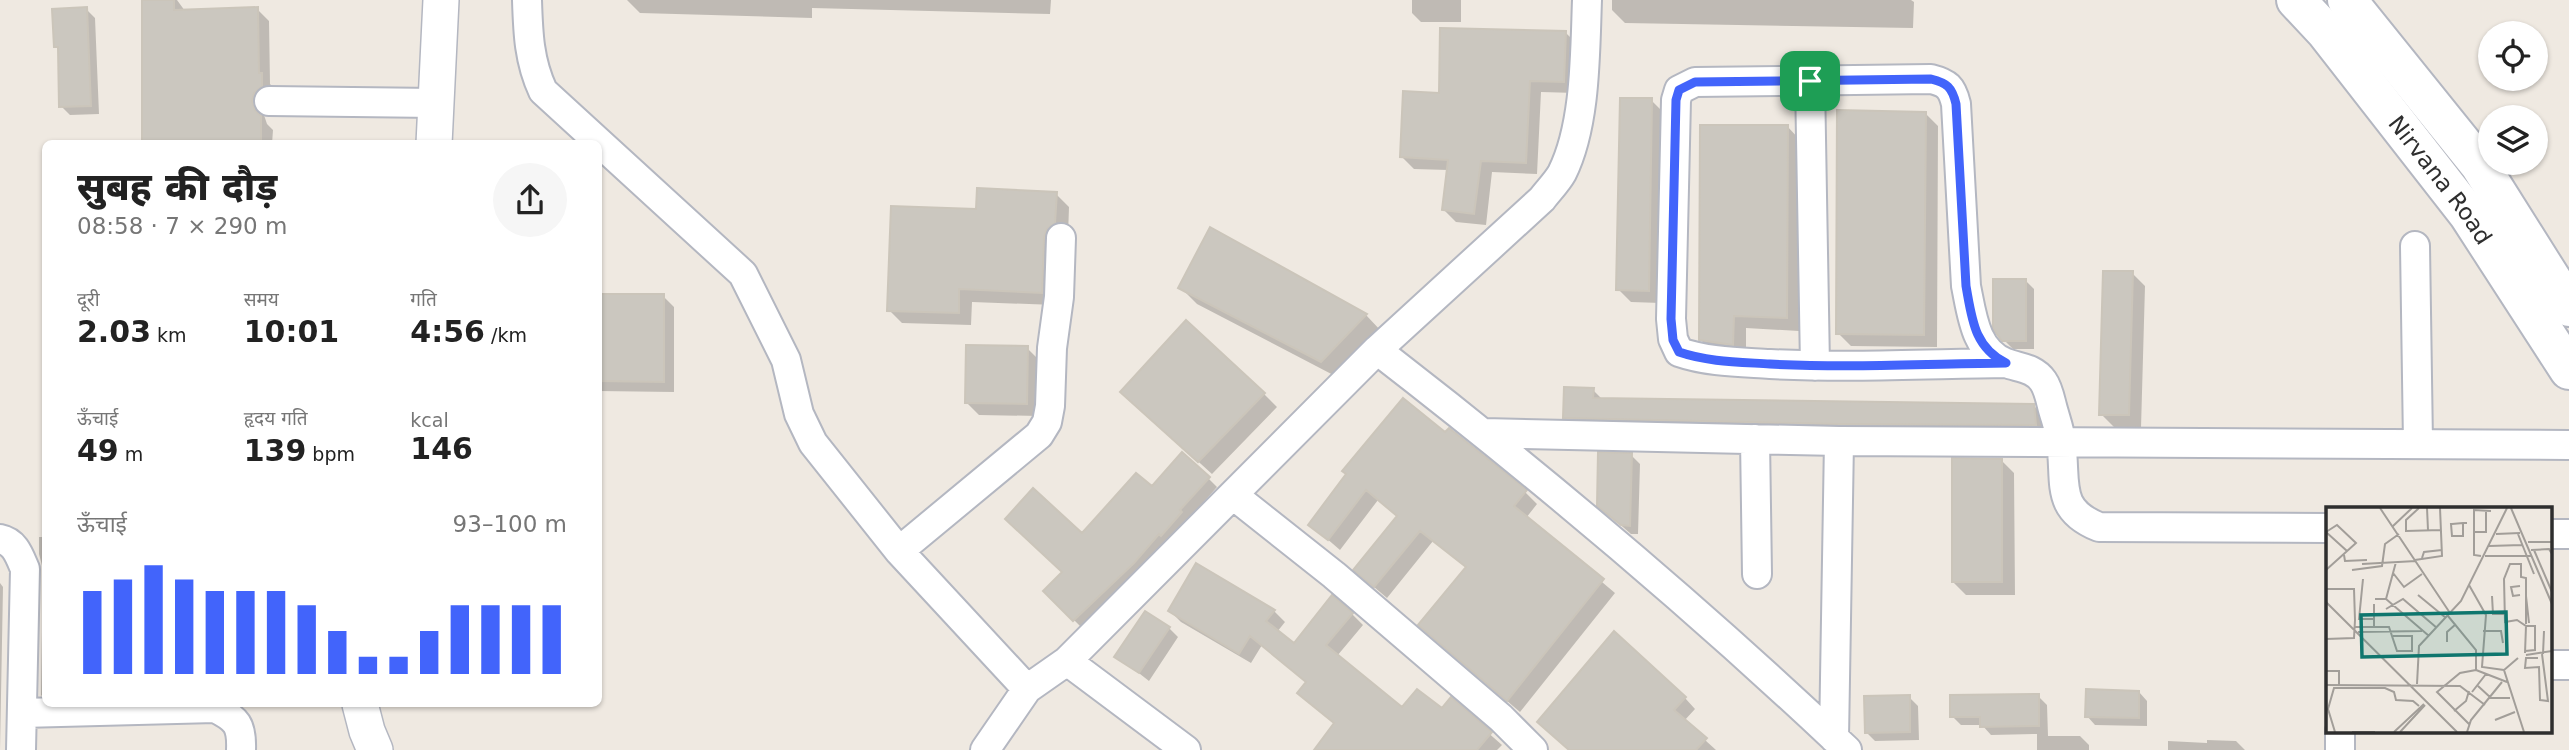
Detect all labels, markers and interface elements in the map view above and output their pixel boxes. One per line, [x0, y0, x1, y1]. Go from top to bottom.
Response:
map controls [2478, 21, 2548, 175]
button: locate [2478, 21, 2548, 91]
pin [1780, 51, 1840, 111]
icon: arrive [1791, 62, 1829, 100]
button: layers [2478, 105, 2548, 175]
street label: Nirvana Road [2383, 111, 2497, 249]
button: share [493, 163, 567, 237]
text: सुबह की दौड़ [77, 165, 277, 209]
text: 08:58 · 7 × 290 m [77, 213, 287, 239]
text: दूरी [77, 288, 100, 310]
text: समय [244, 288, 279, 310]
text: गति [410, 288, 437, 310]
text: 2.03 [77, 314, 151, 349]
text: 10:01 [244, 314, 339, 349]
text: 4:56 [410, 314, 485, 349]
text: km [151, 324, 187, 346]
text: /km [485, 324, 527, 346]
text: ऊँचाई [77, 407, 118, 429]
text: हृदय गति [244, 407, 308, 429]
text: kcal [410, 409, 449, 431]
text: 146 [410, 431, 473, 466]
text: 49 [77, 433, 119, 468]
text: 139 [244, 433, 306, 468]
text: m [119, 443, 143, 465]
text: bpm [306, 443, 355, 465]
inset map [2326, 507, 2552, 732]
text: ऊँचाई [77, 511, 127, 537]
text: 93–100 m [453, 511, 567, 537]

